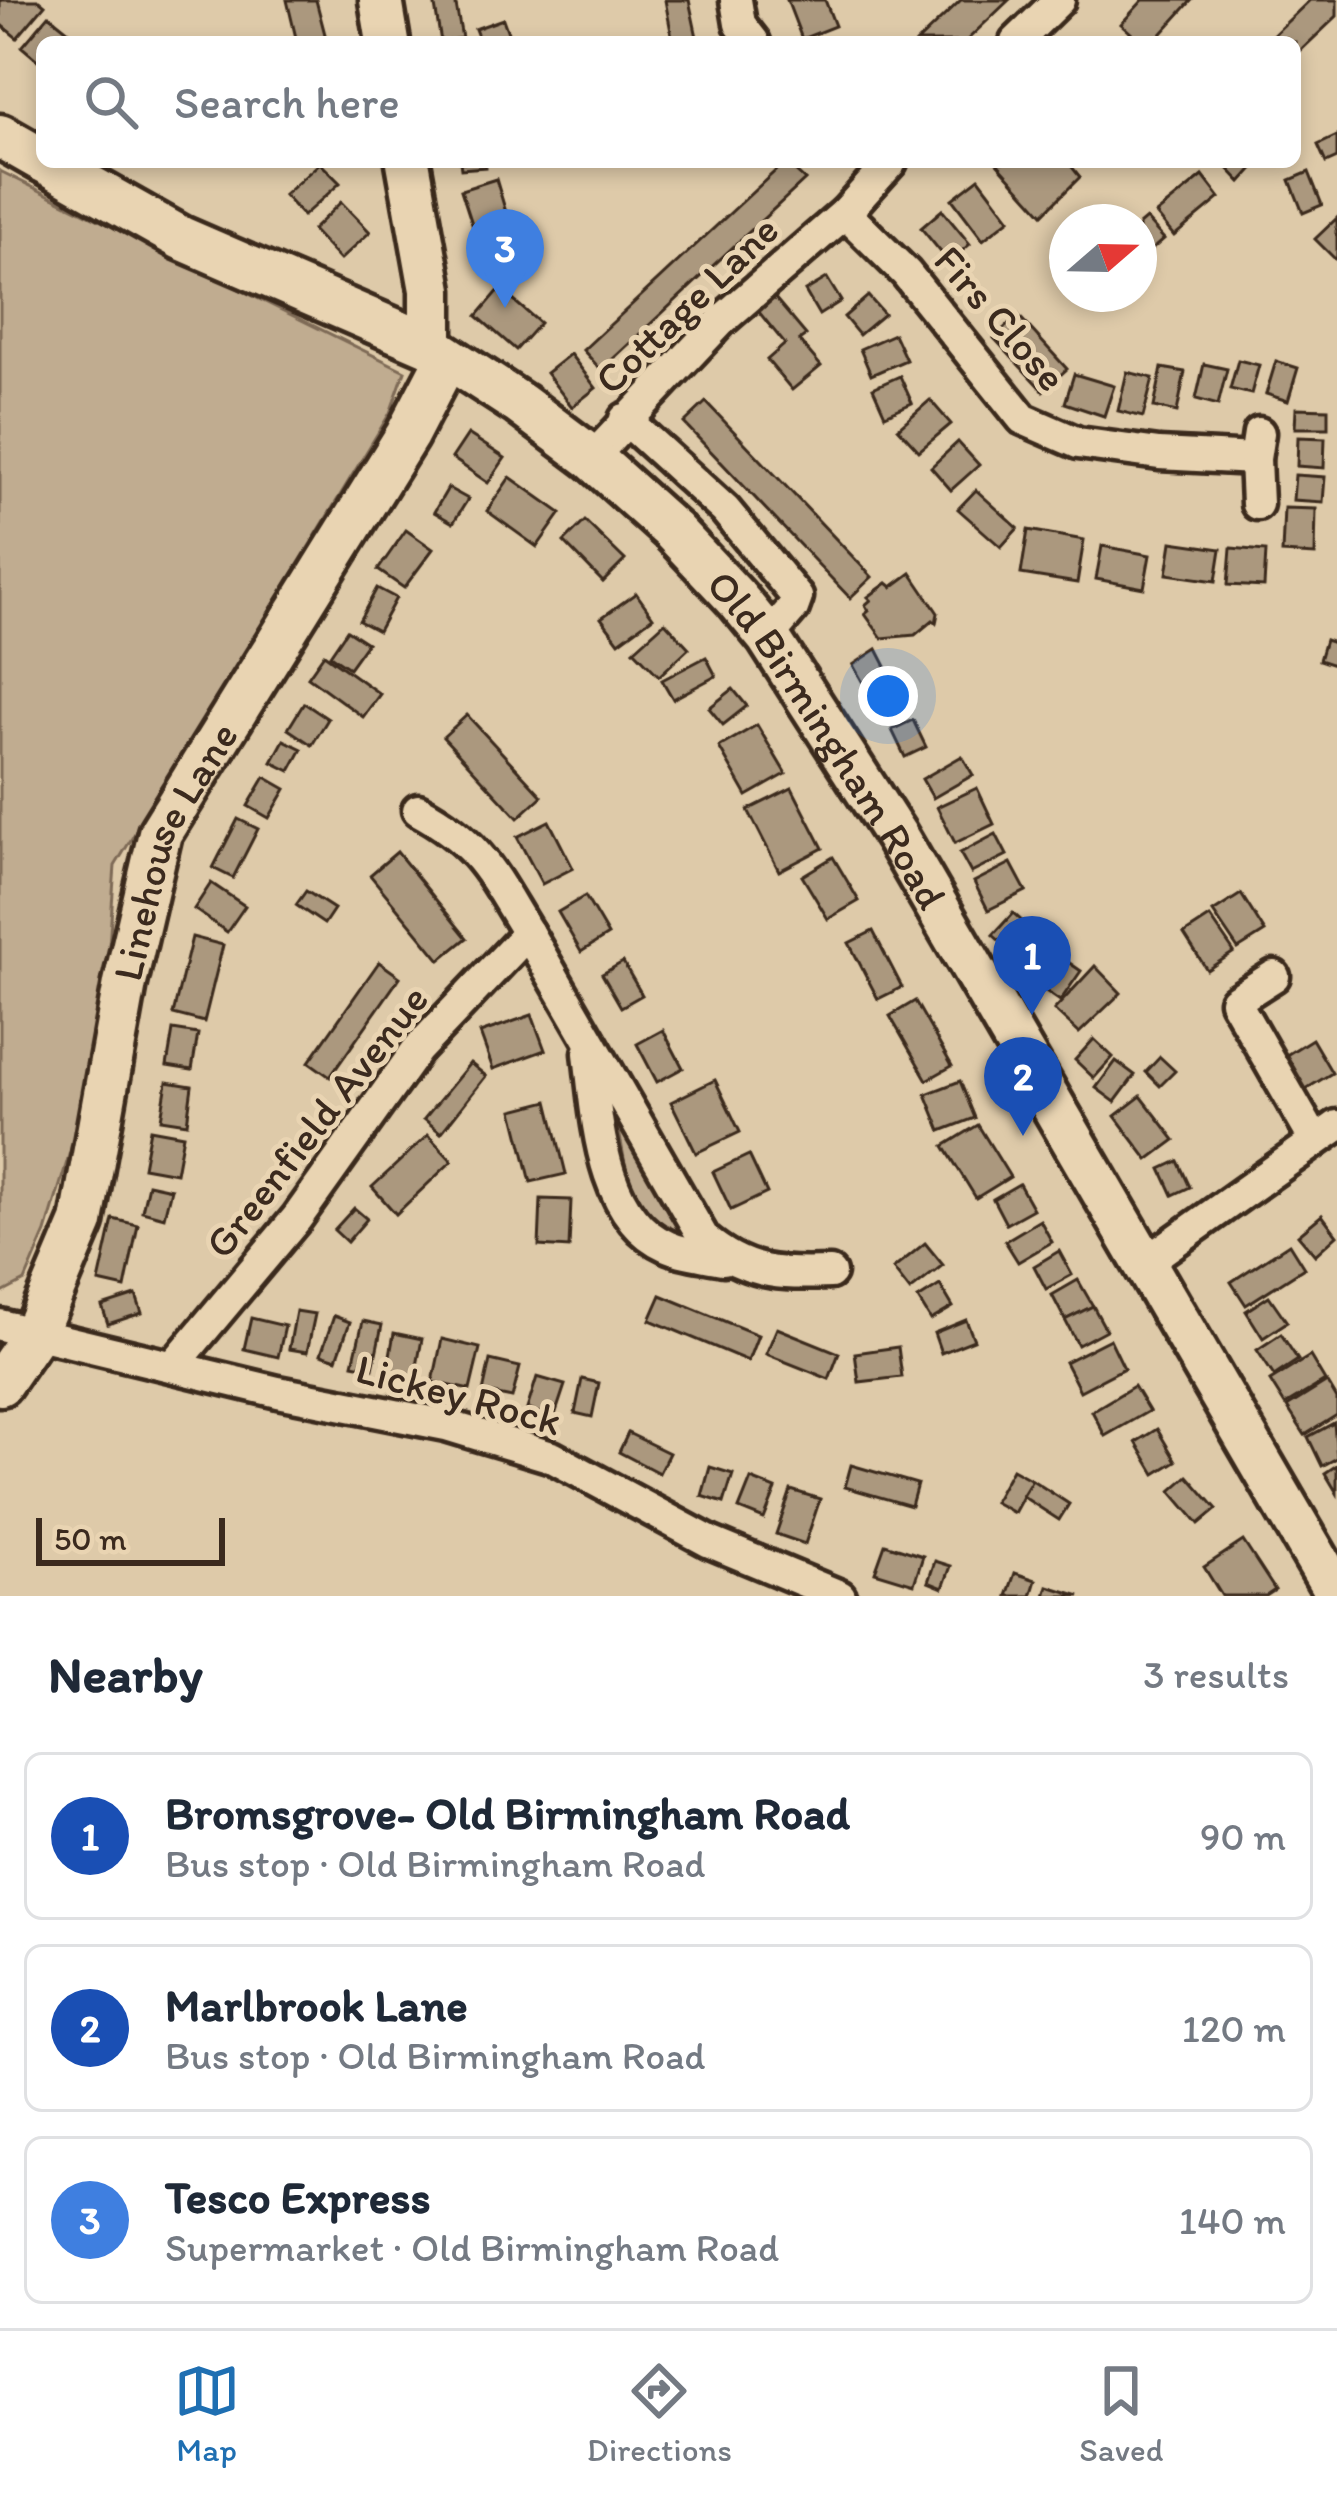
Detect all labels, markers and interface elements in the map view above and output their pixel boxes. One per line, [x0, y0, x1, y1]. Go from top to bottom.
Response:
search box [36, 36, 1301, 168]
icon: search [78, 69, 144, 135]
text: Search here [174, 75, 400, 129]
street label: Cottage Lane [584, 204, 789, 405]
north arrow [1049, 204, 1157, 312]
pin: 3 [466, 209, 544, 308]
street label: Firs Close [924, 235, 1078, 402]
street label: Old Birmingham Road [697, 559, 958, 918]
your location [858, 666, 918, 726]
street label: Linehouse Lane [101, 713, 249, 986]
pin: 1 [993, 916, 1071, 1015]
street label: Greenfield Avenue [194, 974, 439, 1268]
pin: 2 [984, 1037, 1062, 1136]
street label: Lickey Rock [351, 1343, 567, 1446]
scale bar [36, 1512, 225, 1565]
text: 50 m [54, 1519, 127, 1558]
text: Nearby [48, 1644, 203, 1705]
text: 3 results [1143, 1651, 1289, 1698]
text: Bromsgrove- Old Birmingham Road [165, 1786, 850, 1840]
text: 1 [81, 1813, 99, 1860]
text: 90 m [1200, 1813, 1286, 1860]
text: Bus stop · Old Birmingham Road [165, 1840, 706, 1887]
text: Marlbrook Lane [165, 1978, 468, 2032]
text: 2 [80, 2005, 100, 2052]
text: 120 m [1182, 2005, 1286, 2052]
text: Bus stop · Old Birmingham Road [165, 2032, 706, 2079]
text: Tesco Express [165, 2170, 431, 2224]
text: 3 [79, 2197, 101, 2244]
text: 140 m [1179, 2197, 1286, 2244]
text: Supermarket · Old Birmingham Road [165, 2224, 779, 2271]
tab: Map [174, 2358, 240, 2469]
tab: Directions [587, 2358, 732, 2469]
tab: Saved [1079, 2358, 1163, 2469]

